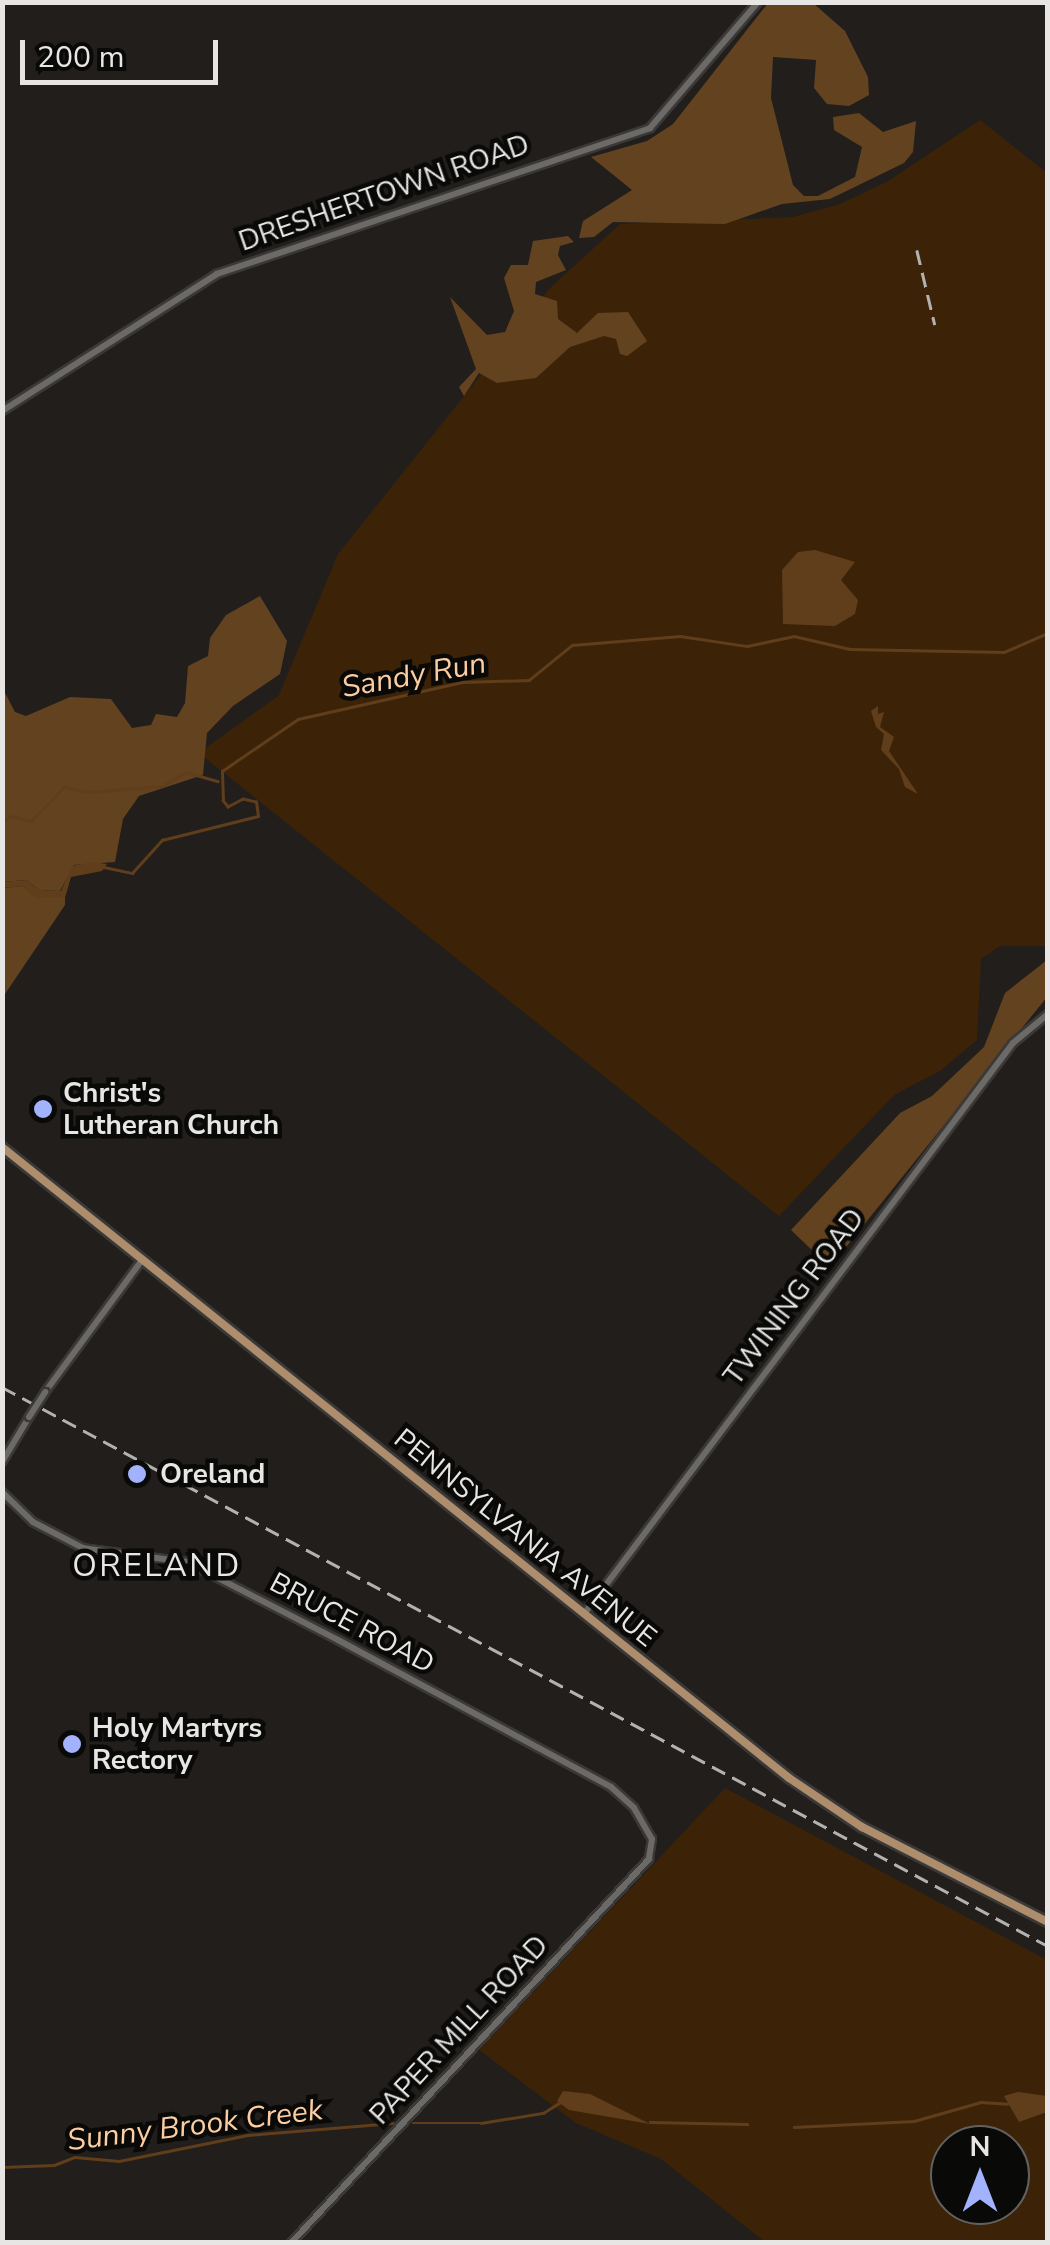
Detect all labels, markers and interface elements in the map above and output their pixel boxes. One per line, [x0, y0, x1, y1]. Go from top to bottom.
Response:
scale bar [25, 20, 222, 82]
text: 200 m [37, 37, 124, 78]
street label: DRESHERTOWN ROAD [234, 127, 534, 259]
water label: Sandy Run [339, 646, 489, 706]
place label: Christ's Lutheran Church [63, 1076, 279, 1142]
marker: Christ's Lutheran Church [32, 1098, 54, 1120]
street label: TWINING ROAD [717, 1202, 871, 1392]
street label: PENNSYLVANIA AVENUE [387, 1422, 663, 1654]
place label: Oreland [160, 1457, 265, 1491]
marker: Oreland [124, 1461, 150, 1487]
district label: ORELAND [72, 1547, 242, 1585]
street label: BRUCE ROAD [264, 1566, 440, 1680]
place label: Holy Martyrs Rectory [92, 1711, 262, 1777]
marker: Holy Martyrs Rectory [61, 1733, 83, 1755]
street label: PAPER MILL ROAD [363, 1929, 555, 2131]
water label: Sunny Brook Creek [65, 2092, 325, 2160]
north arrow [930, 2125, 1030, 2225]
text: N [970, 2128, 990, 2166]

